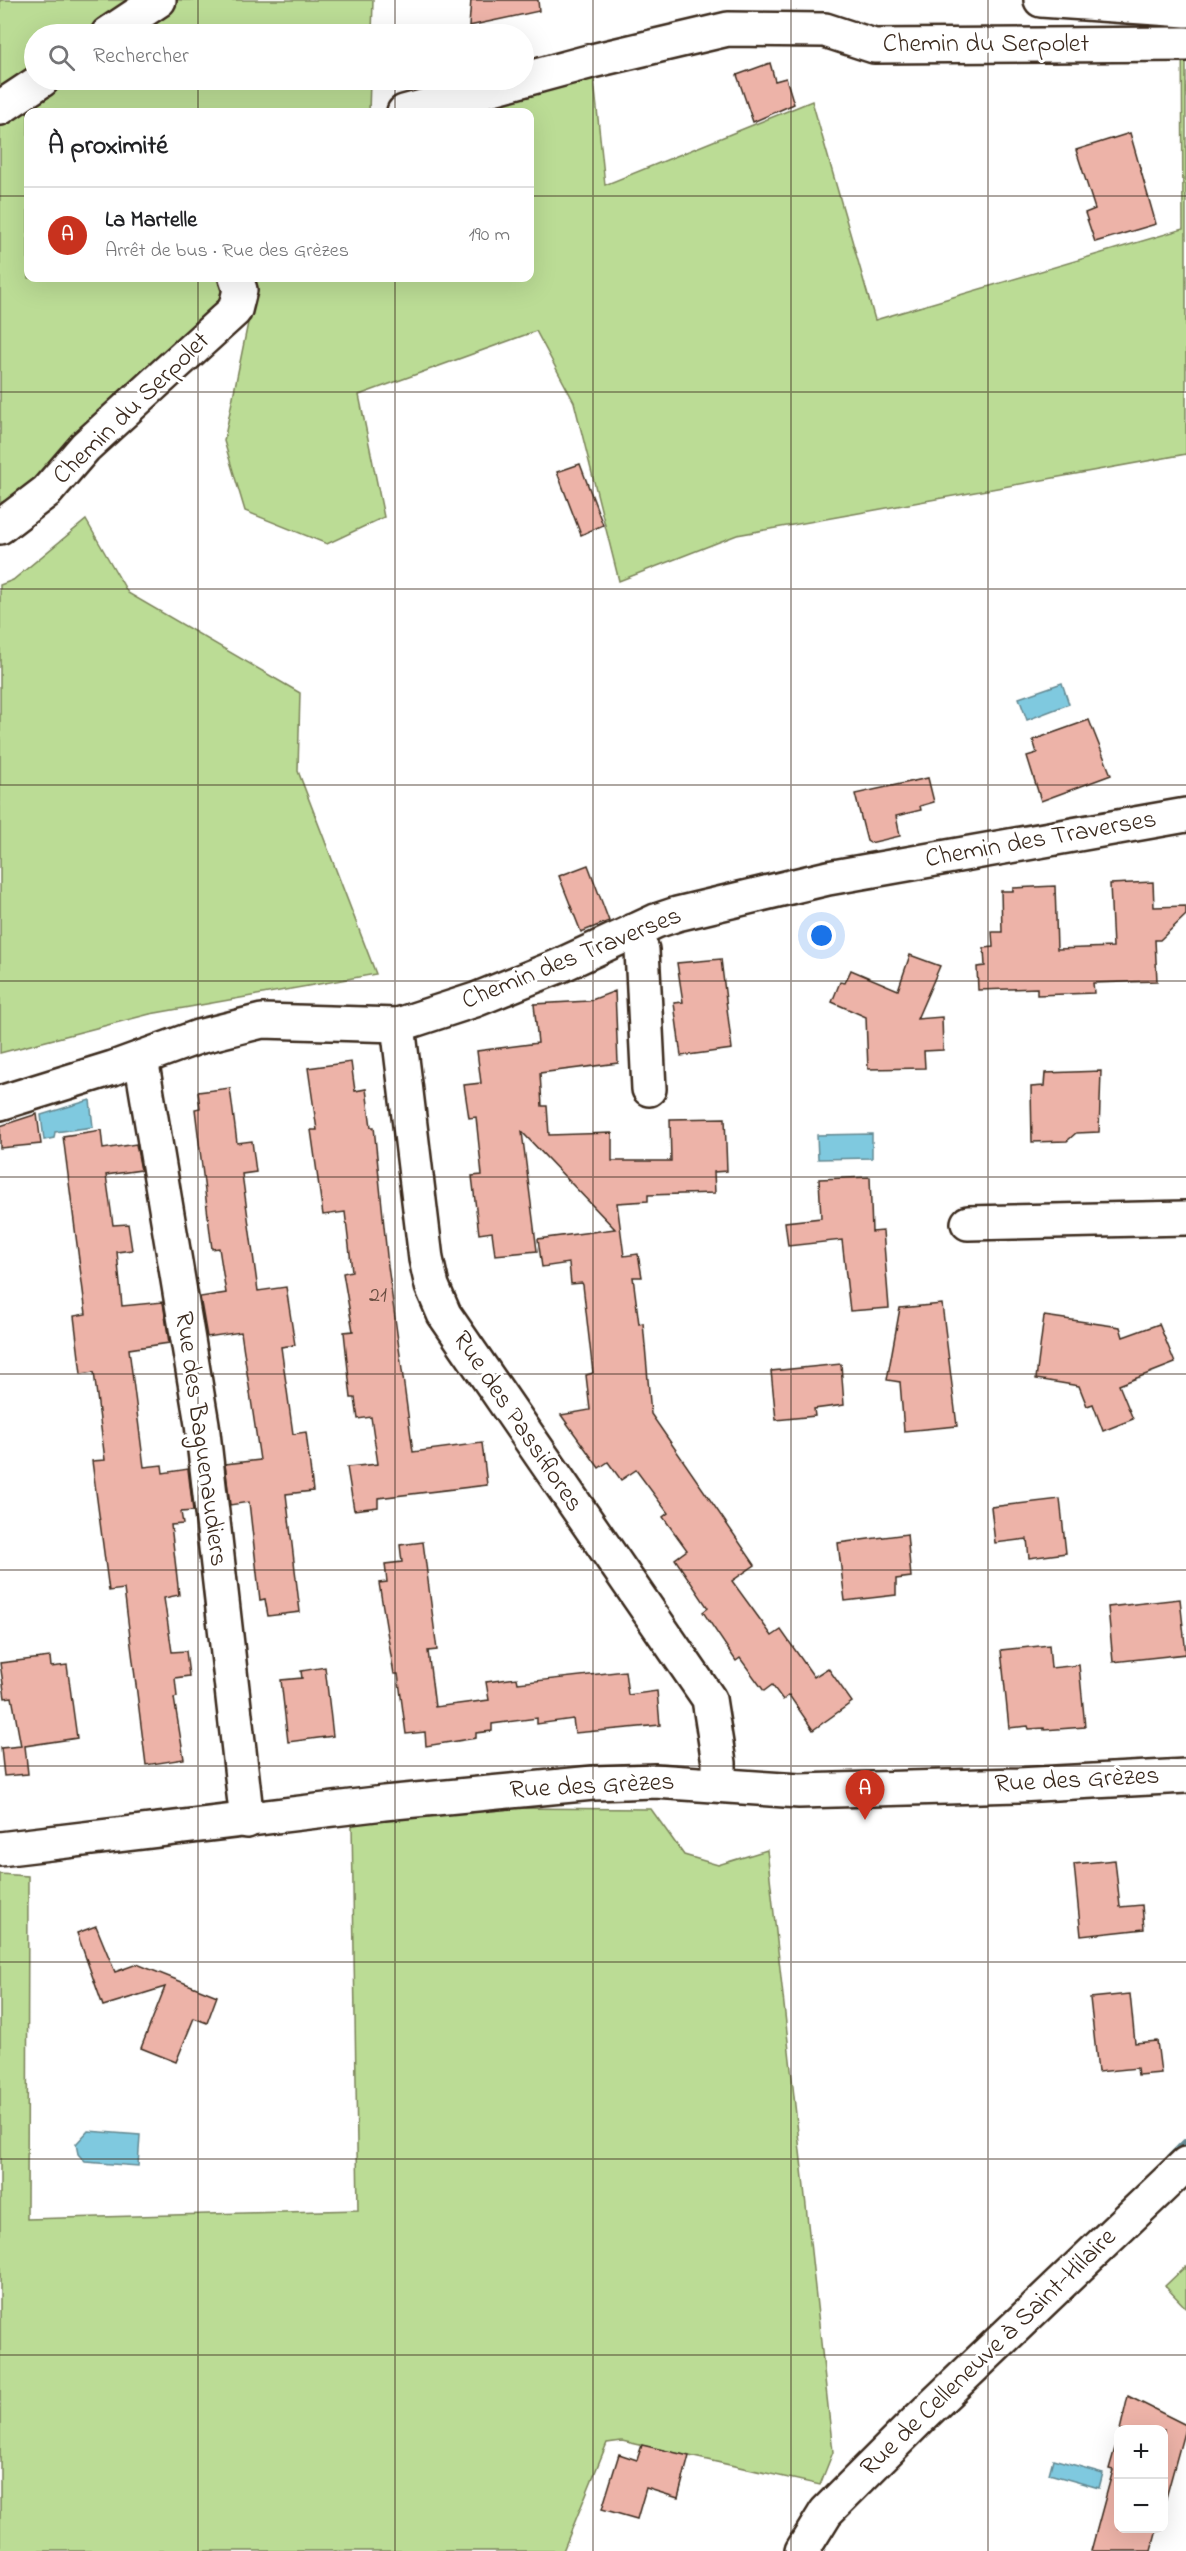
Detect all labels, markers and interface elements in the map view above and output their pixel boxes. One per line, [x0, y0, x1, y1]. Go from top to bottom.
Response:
search box [24, 24, 534, 90]
street label: Chemin du Serpolet [883, 26, 1089, 64]
icon: search [45, 41, 78, 74]
text: Rechercher [93, 41, 189, 73]
text: À proximité [48, 128, 168, 166]
text: La Martelle [105, 205, 197, 237]
text: A [61, 221, 74, 250]
text: 190 m [468, 221, 510, 250]
text: Arrêt de bus · Rue des Grèzes [105, 237, 349, 266]
street label: Chemin du Serpolet [45, 323, 220, 494]
street label: Chemin des Traverses [922, 801, 1160, 879]
street label: Chemin des Traverses [456, 898, 688, 1020]
your location [807, 921, 836, 950]
house number: 21 [369, 1280, 387, 1312]
street label: Rue des Baguenaudiers [163, 1309, 237, 1569]
street label: Rue des Passiflores [442, 1324, 592, 1520]
street label: Rue des Grèzes [994, 1758, 1160, 1804]
street label: Rue des Grèzes [509, 1764, 675, 1810]
pin: A [846, 1770, 884, 1820]
street label: Rue de Celleneuve à Saint-Hilaire [852, 2220, 1126, 2486]
map controls [1114, 2425, 1168, 2533]
button: + [1114, 2425, 1168, 2479]
button: − [1114, 2479, 1168, 2533]

